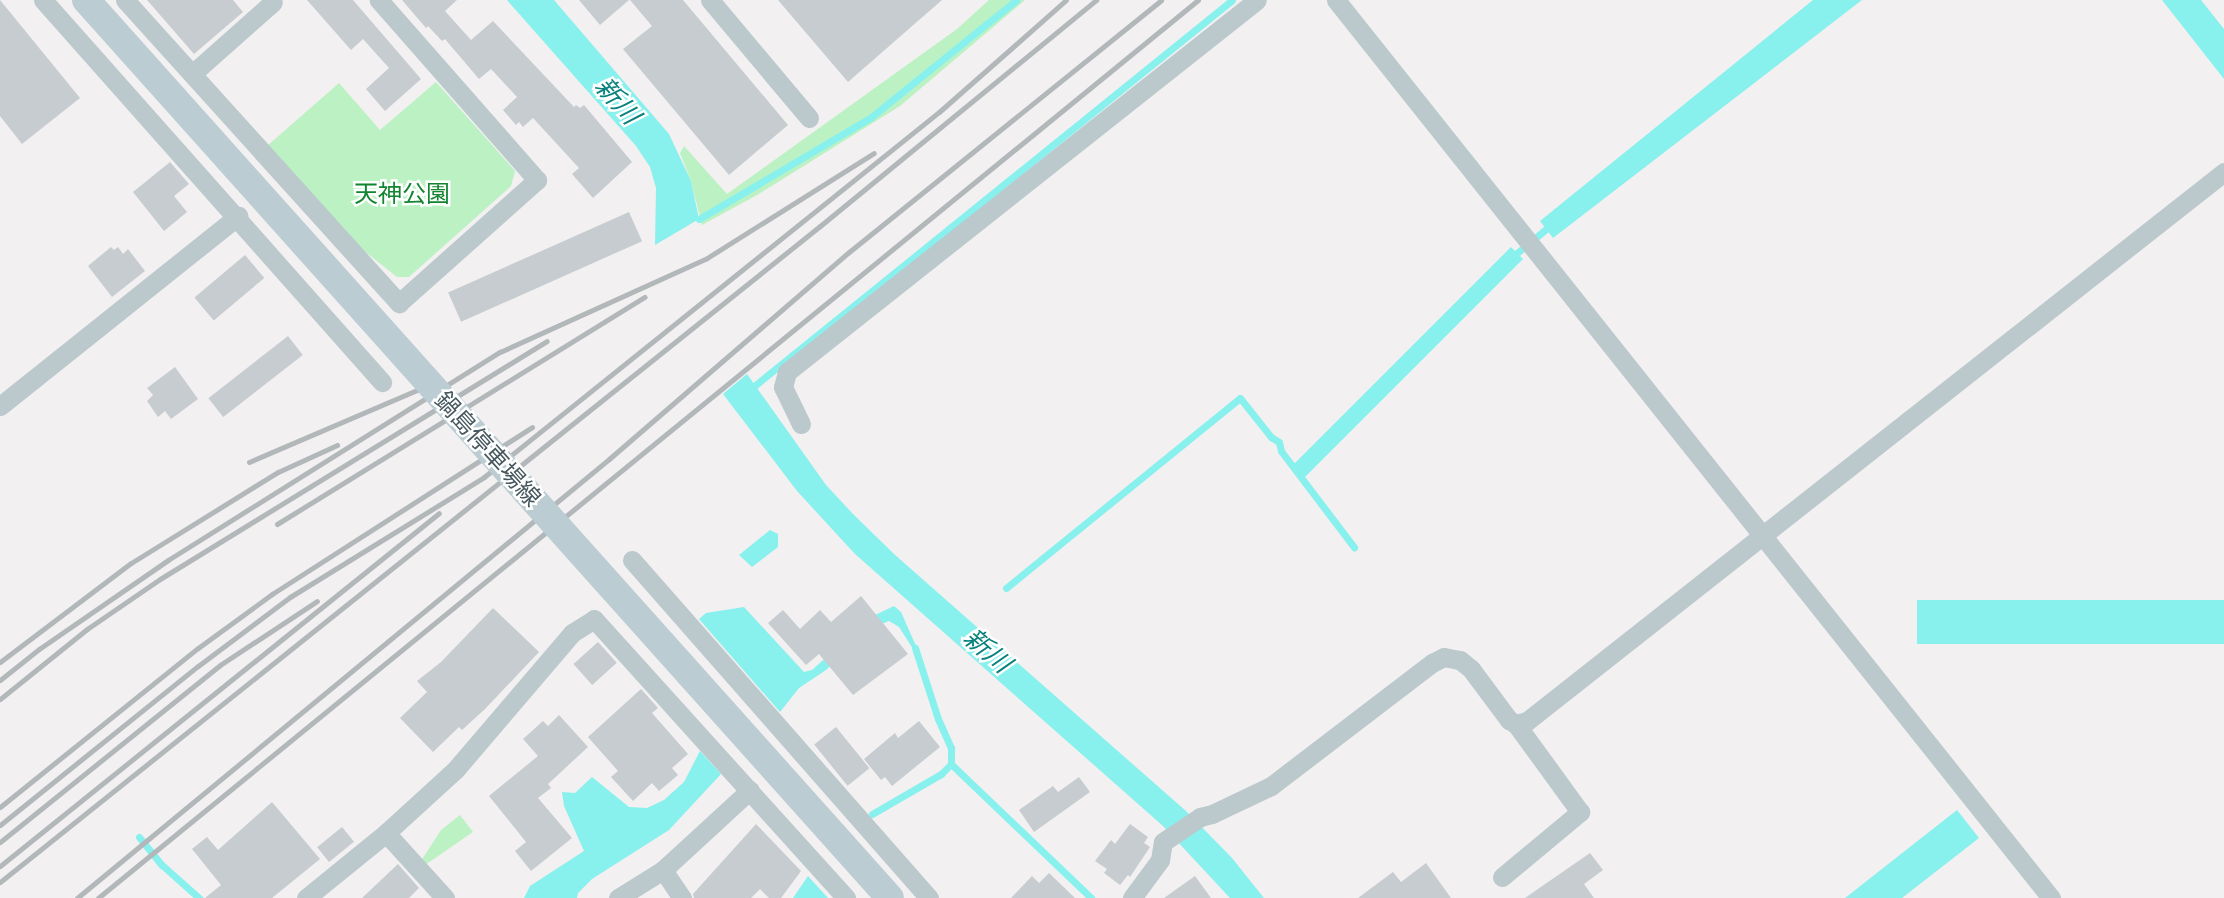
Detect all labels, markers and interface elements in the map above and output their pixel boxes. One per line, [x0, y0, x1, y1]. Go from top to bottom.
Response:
water label: 新川 [588, 71, 646, 131]
park label: 天神公園 [354, 180, 450, 208]
street label: 鍋島停車場線 [429, 386, 547, 512]
water label: 新川 [957, 622, 1017, 680]

